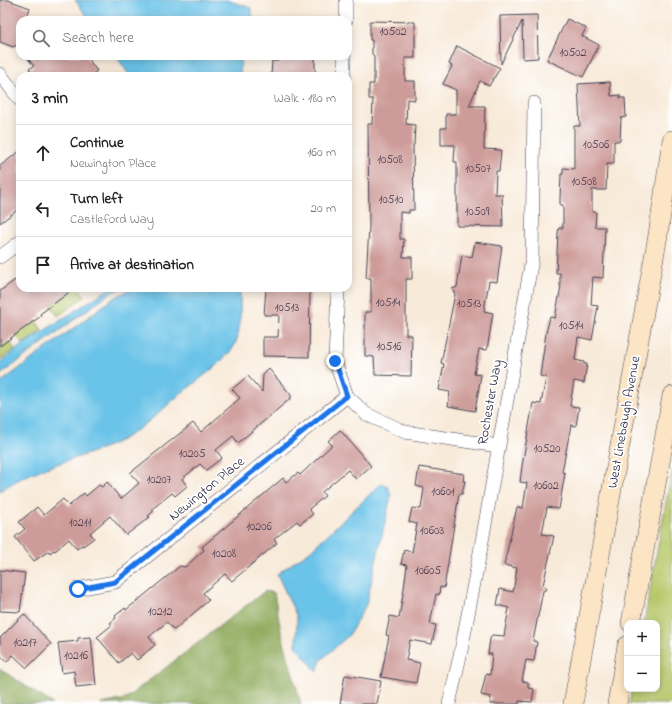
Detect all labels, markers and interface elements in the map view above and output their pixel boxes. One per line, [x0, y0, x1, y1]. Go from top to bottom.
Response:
search box [16, 16, 352, 60]
house number: 10502 [379, 23, 407, 41]
icon: search [30, 27, 52, 49]
text: Search here [62, 27, 134, 49]
house number: 10502 [559, 44, 587, 62]
text: 3 min [32, 86, 68, 111]
text: Walk · 180 m [274, 89, 336, 108]
text: Continue [70, 132, 124, 154]
house number: 10506 [583, 136, 610, 154]
icon: ahead [32, 142, 54, 164]
text: 160 m [307, 143, 336, 162]
house number: 10508 [377, 151, 403, 169]
text: Newington Place [70, 154, 156, 173]
house number: 10507 [465, 160, 491, 178]
house number: 10508 [571, 173, 597, 191]
text: Turn left [70, 188, 123, 210]
house number: 10510 [379, 191, 403, 209]
icon: left [32, 198, 54, 220]
text: 20 m [311, 199, 336, 218]
house number: 10509 [465, 203, 490, 221]
text: Castleford Way [70, 210, 154, 229]
icon: arrive [32, 254, 54, 276]
text: Arrive at destination [70, 254, 194, 276]
house number: 10514 [376, 294, 400, 312]
house number: 10513 [457, 295, 481, 313]
house number: 10513 [275, 299, 299, 317]
house number: 10514 [559, 317, 583, 335]
house number: 10516 [377, 338, 402, 356]
route end [326, 352, 344, 370]
street label: West Linebaugh Avenue [603, 354, 648, 490]
street label: Rochester Way [473, 358, 509, 447]
house number: 10520 [533, 440, 561, 458]
house number: 10205 [178, 445, 206, 463]
street label: Newington Place [164, 451, 251, 527]
house number: 10207 [146, 471, 172, 489]
house number: 10602 [533, 477, 559, 495]
house number: 10601 [431, 483, 455, 501]
house number: 10211 [69, 514, 91, 532]
house number: 10206 [246, 518, 272, 536]
house number: 10603 [420, 522, 444, 540]
house number: 10208 [212, 545, 237, 563]
house number: 10605 [415, 562, 441, 580]
route start [69, 580, 87, 598]
house number: 10212 [148, 603, 172, 621]
map controls [624, 620, 660, 692]
button: + [624, 620, 660, 656]
house number: 10217 [13, 634, 37, 652]
house number: 10216 [64, 647, 89, 665]
button: − [624, 656, 660, 692]

